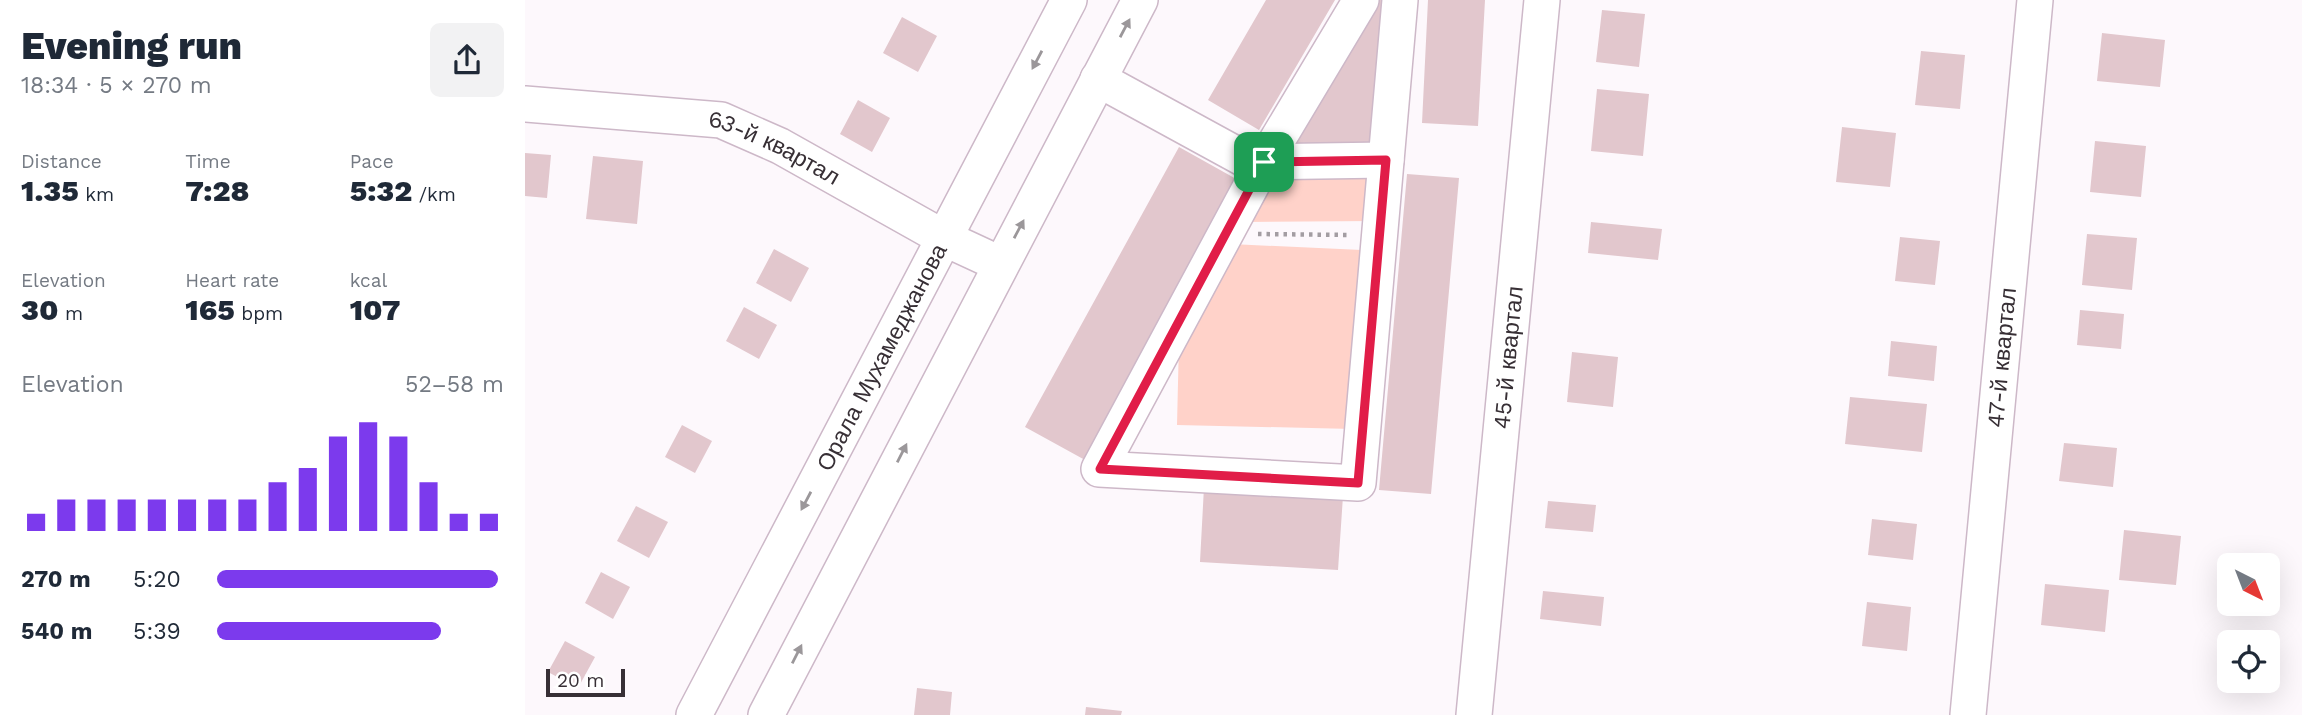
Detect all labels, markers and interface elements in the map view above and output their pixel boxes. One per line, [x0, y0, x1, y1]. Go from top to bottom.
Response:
one-way arrow [1120, 18, 1131, 38]
button: share [430, 23, 504, 97]
text: Evening run [21, 24, 242, 68]
one-way arrow [1031, 51, 1043, 70]
text: 18:34 · 5 × 270 m [21, 72, 212, 99]
street label: 63-й квартал [708, 106, 844, 191]
pin [1234, 132, 1294, 192]
icon: arrive [1245, 143, 1283, 181]
text: Distance [21, 150, 102, 173]
text: Time [185, 150, 231, 173]
text: Pace [350, 150, 394, 173]
text: 1.35 [21, 173, 79, 208]
text: 7:28 [185, 173, 249, 208]
text: 5:32 [350, 173, 412, 208]
text: km [79, 183, 114, 206]
text: /km [412, 183, 456, 206]
one-way arrow [1013, 219, 1025, 239]
street label: Орала Мухамеджанова [811, 239, 953, 476]
text: Elevation [21, 269, 106, 292]
text: Heart rate [185, 269, 279, 292]
text: kcal [350, 269, 387, 292]
street label: 45-й квартал [1488, 285, 1529, 430]
street label: 47-й квартал [1982, 286, 2022, 429]
text: 30 [21, 292, 58, 327]
text: 165 [185, 292, 235, 327]
text: 107 [350, 292, 400, 327]
text: m [58, 302, 83, 325]
text: bpm [235, 302, 283, 325]
text: Elevation [21, 371, 124, 398]
text: 52–58 m [405, 371, 504, 398]
one-way arrow [897, 443, 908, 463]
one-way arrow [800, 491, 812, 510]
north arrow [2217, 553, 2280, 616]
map controls [2217, 553, 2280, 693]
text: 270 m [21, 566, 91, 593]
text: 5:20 [133, 566, 181, 593]
text: 540 m [21, 618, 92, 645]
text: 5:39 [133, 618, 181, 645]
button: locate [2217, 630, 2280, 693]
one-way arrow [791, 644, 803, 664]
scale bar [546, 666, 625, 698]
text: 20 m [557, 669, 604, 692]

